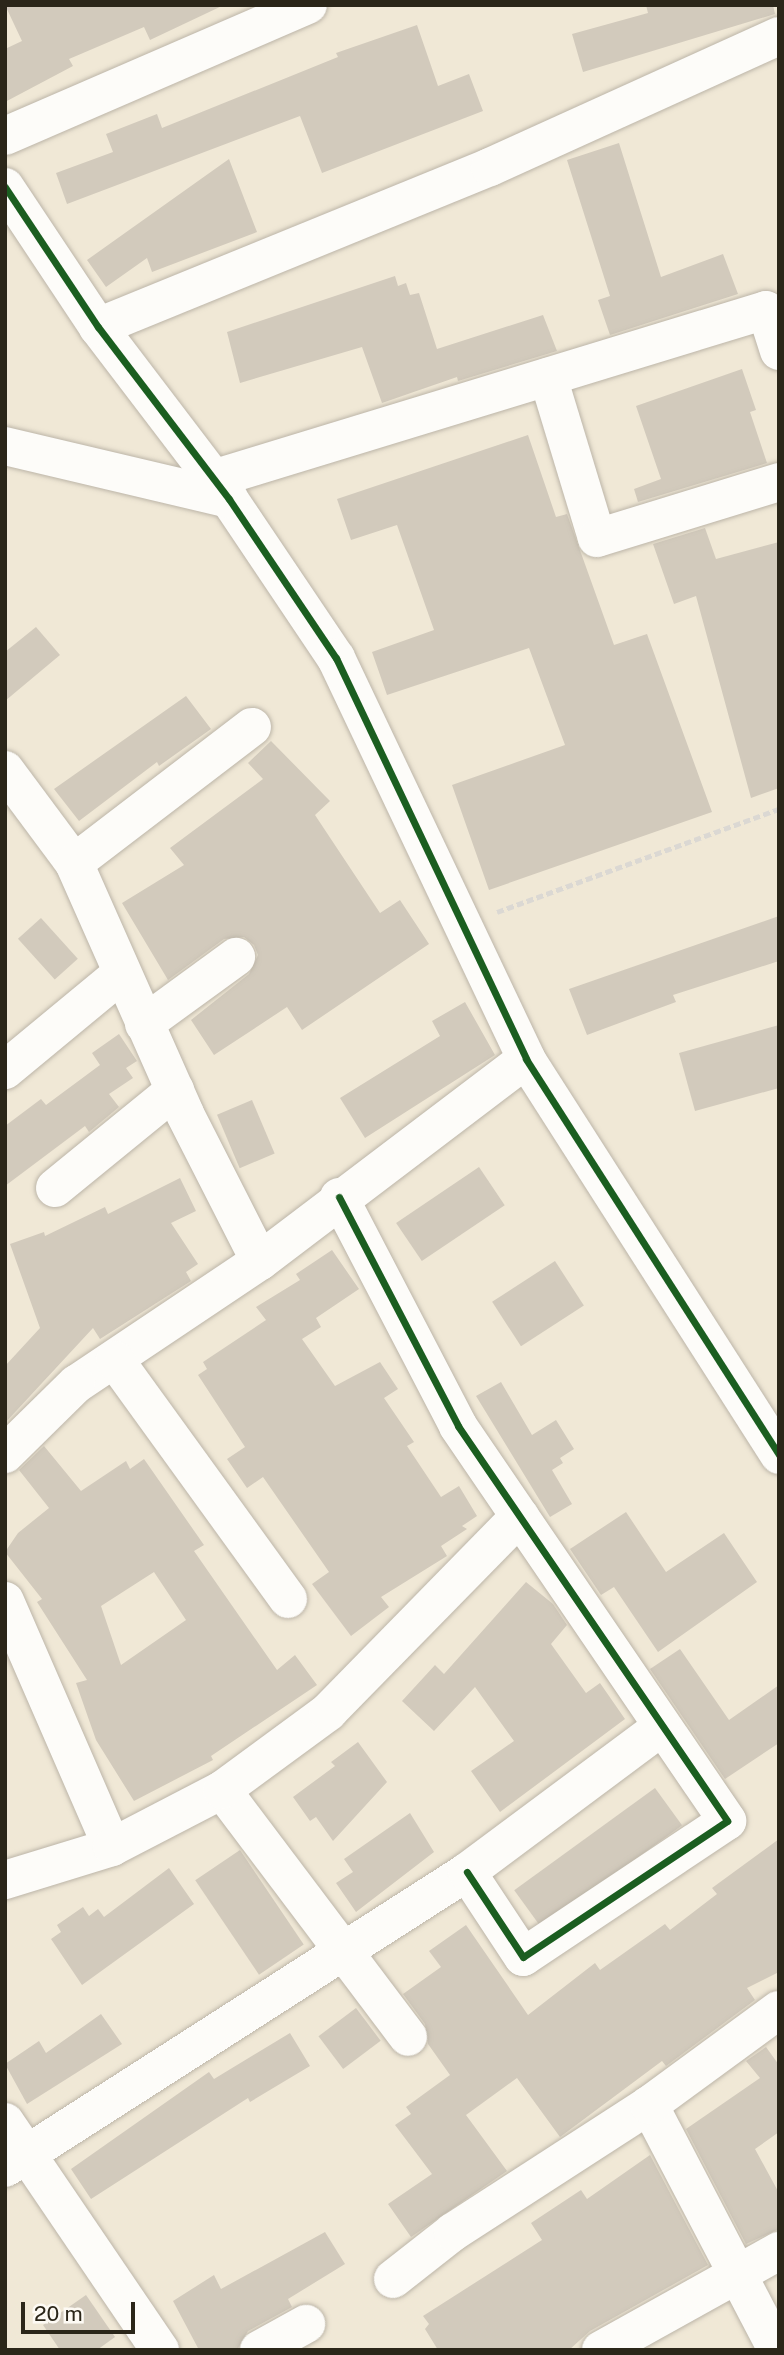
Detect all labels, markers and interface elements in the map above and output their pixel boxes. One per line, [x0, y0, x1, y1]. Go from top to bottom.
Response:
scale bar [24, 2288, 138, 2332]
text: 20 m [34, 2301, 83, 2326]

